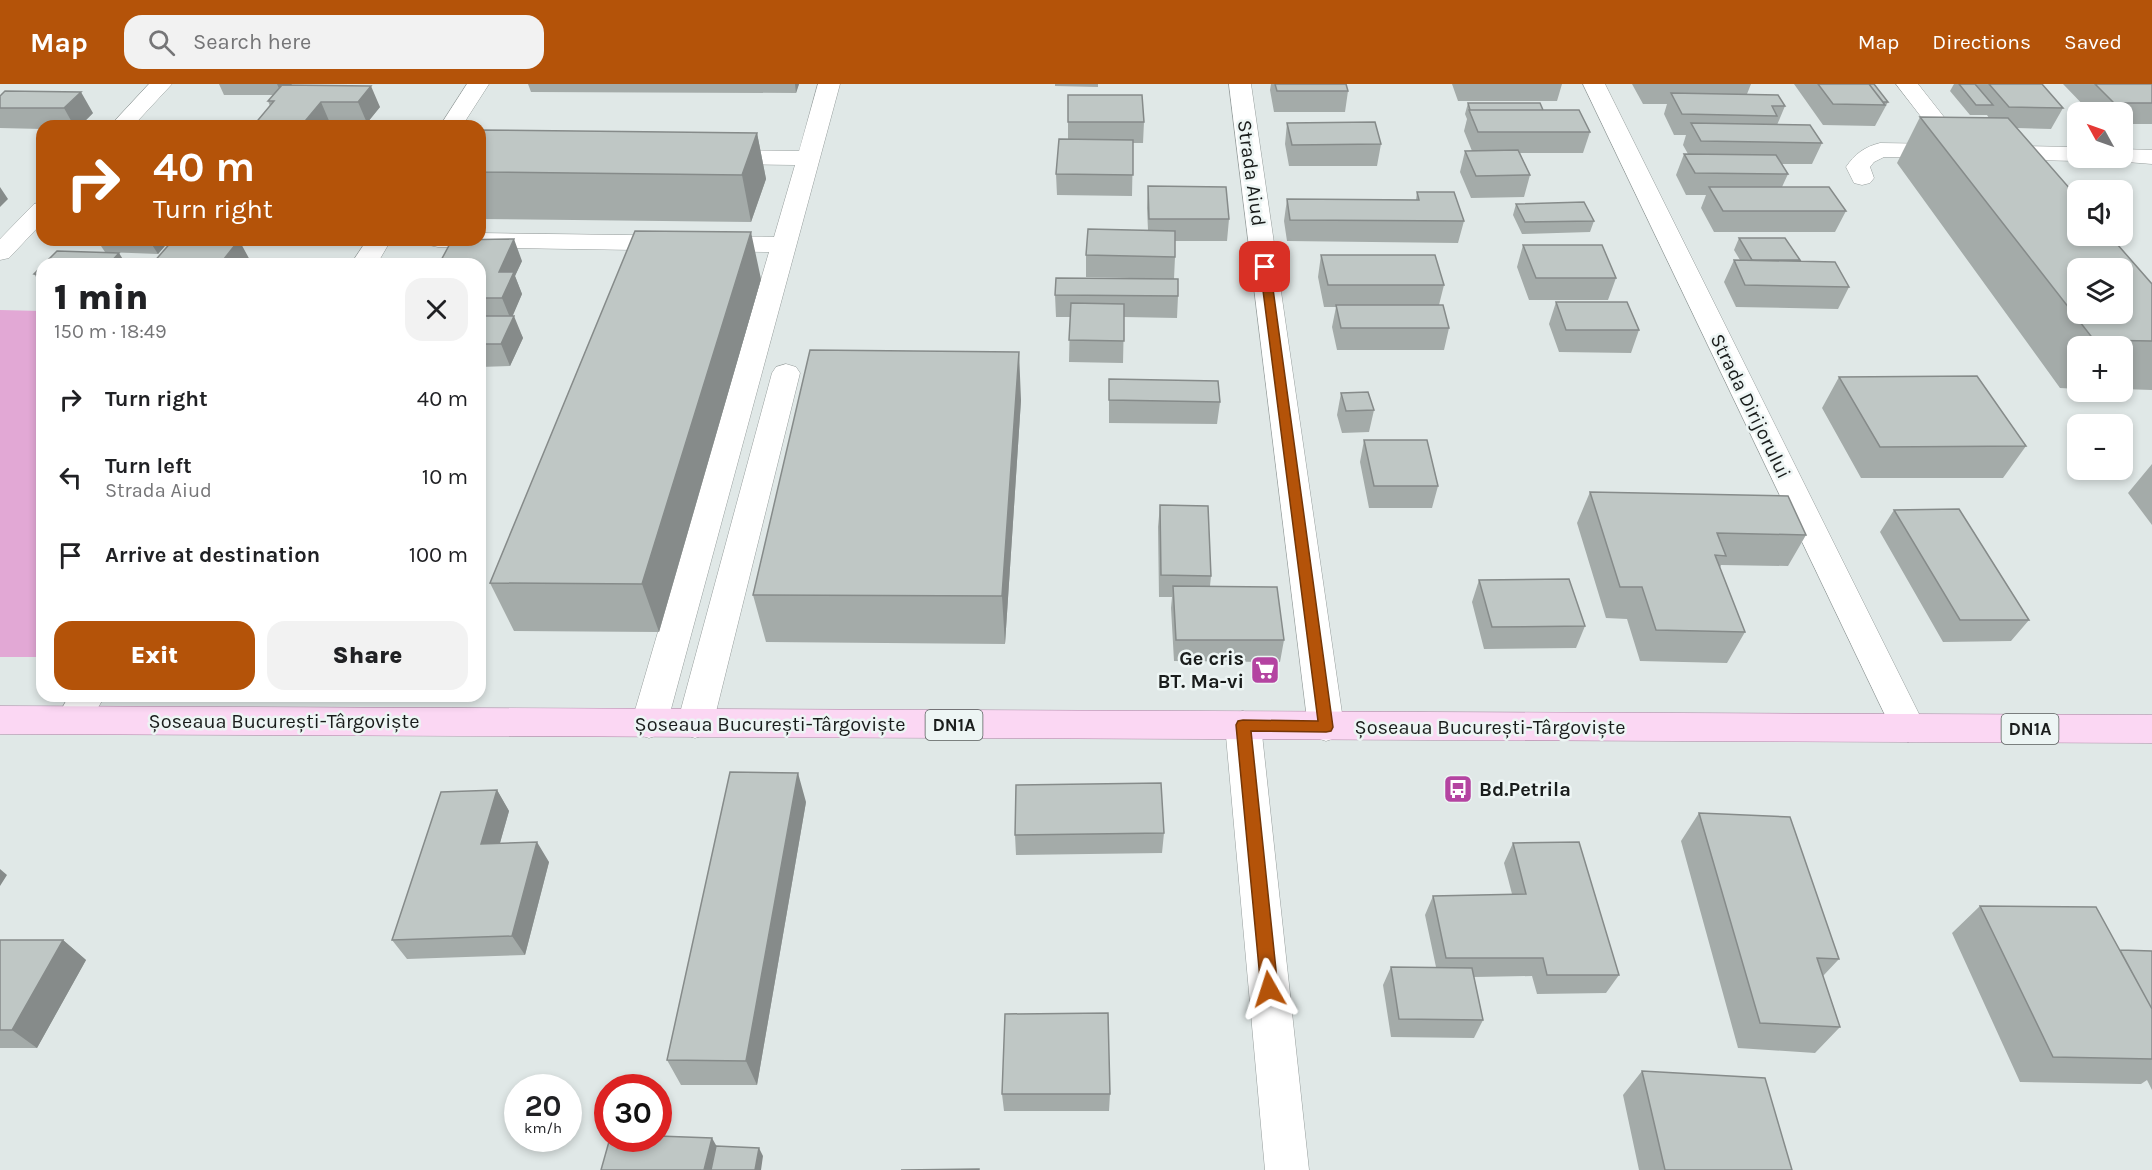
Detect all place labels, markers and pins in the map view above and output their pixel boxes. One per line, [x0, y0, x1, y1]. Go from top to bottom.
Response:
pin [1239, 241, 1290, 292]
place label: Ge cris BT. Ma-vi [1157, 647, 1244, 693]
supermarket icon: Ge cris BT. Ma-vi [1249, 654, 1281, 686]
bus stop icon: Bd.Petrila [1442, 773, 1474, 805]
place label: Bd.Petrila [1479, 778, 1571, 801]

